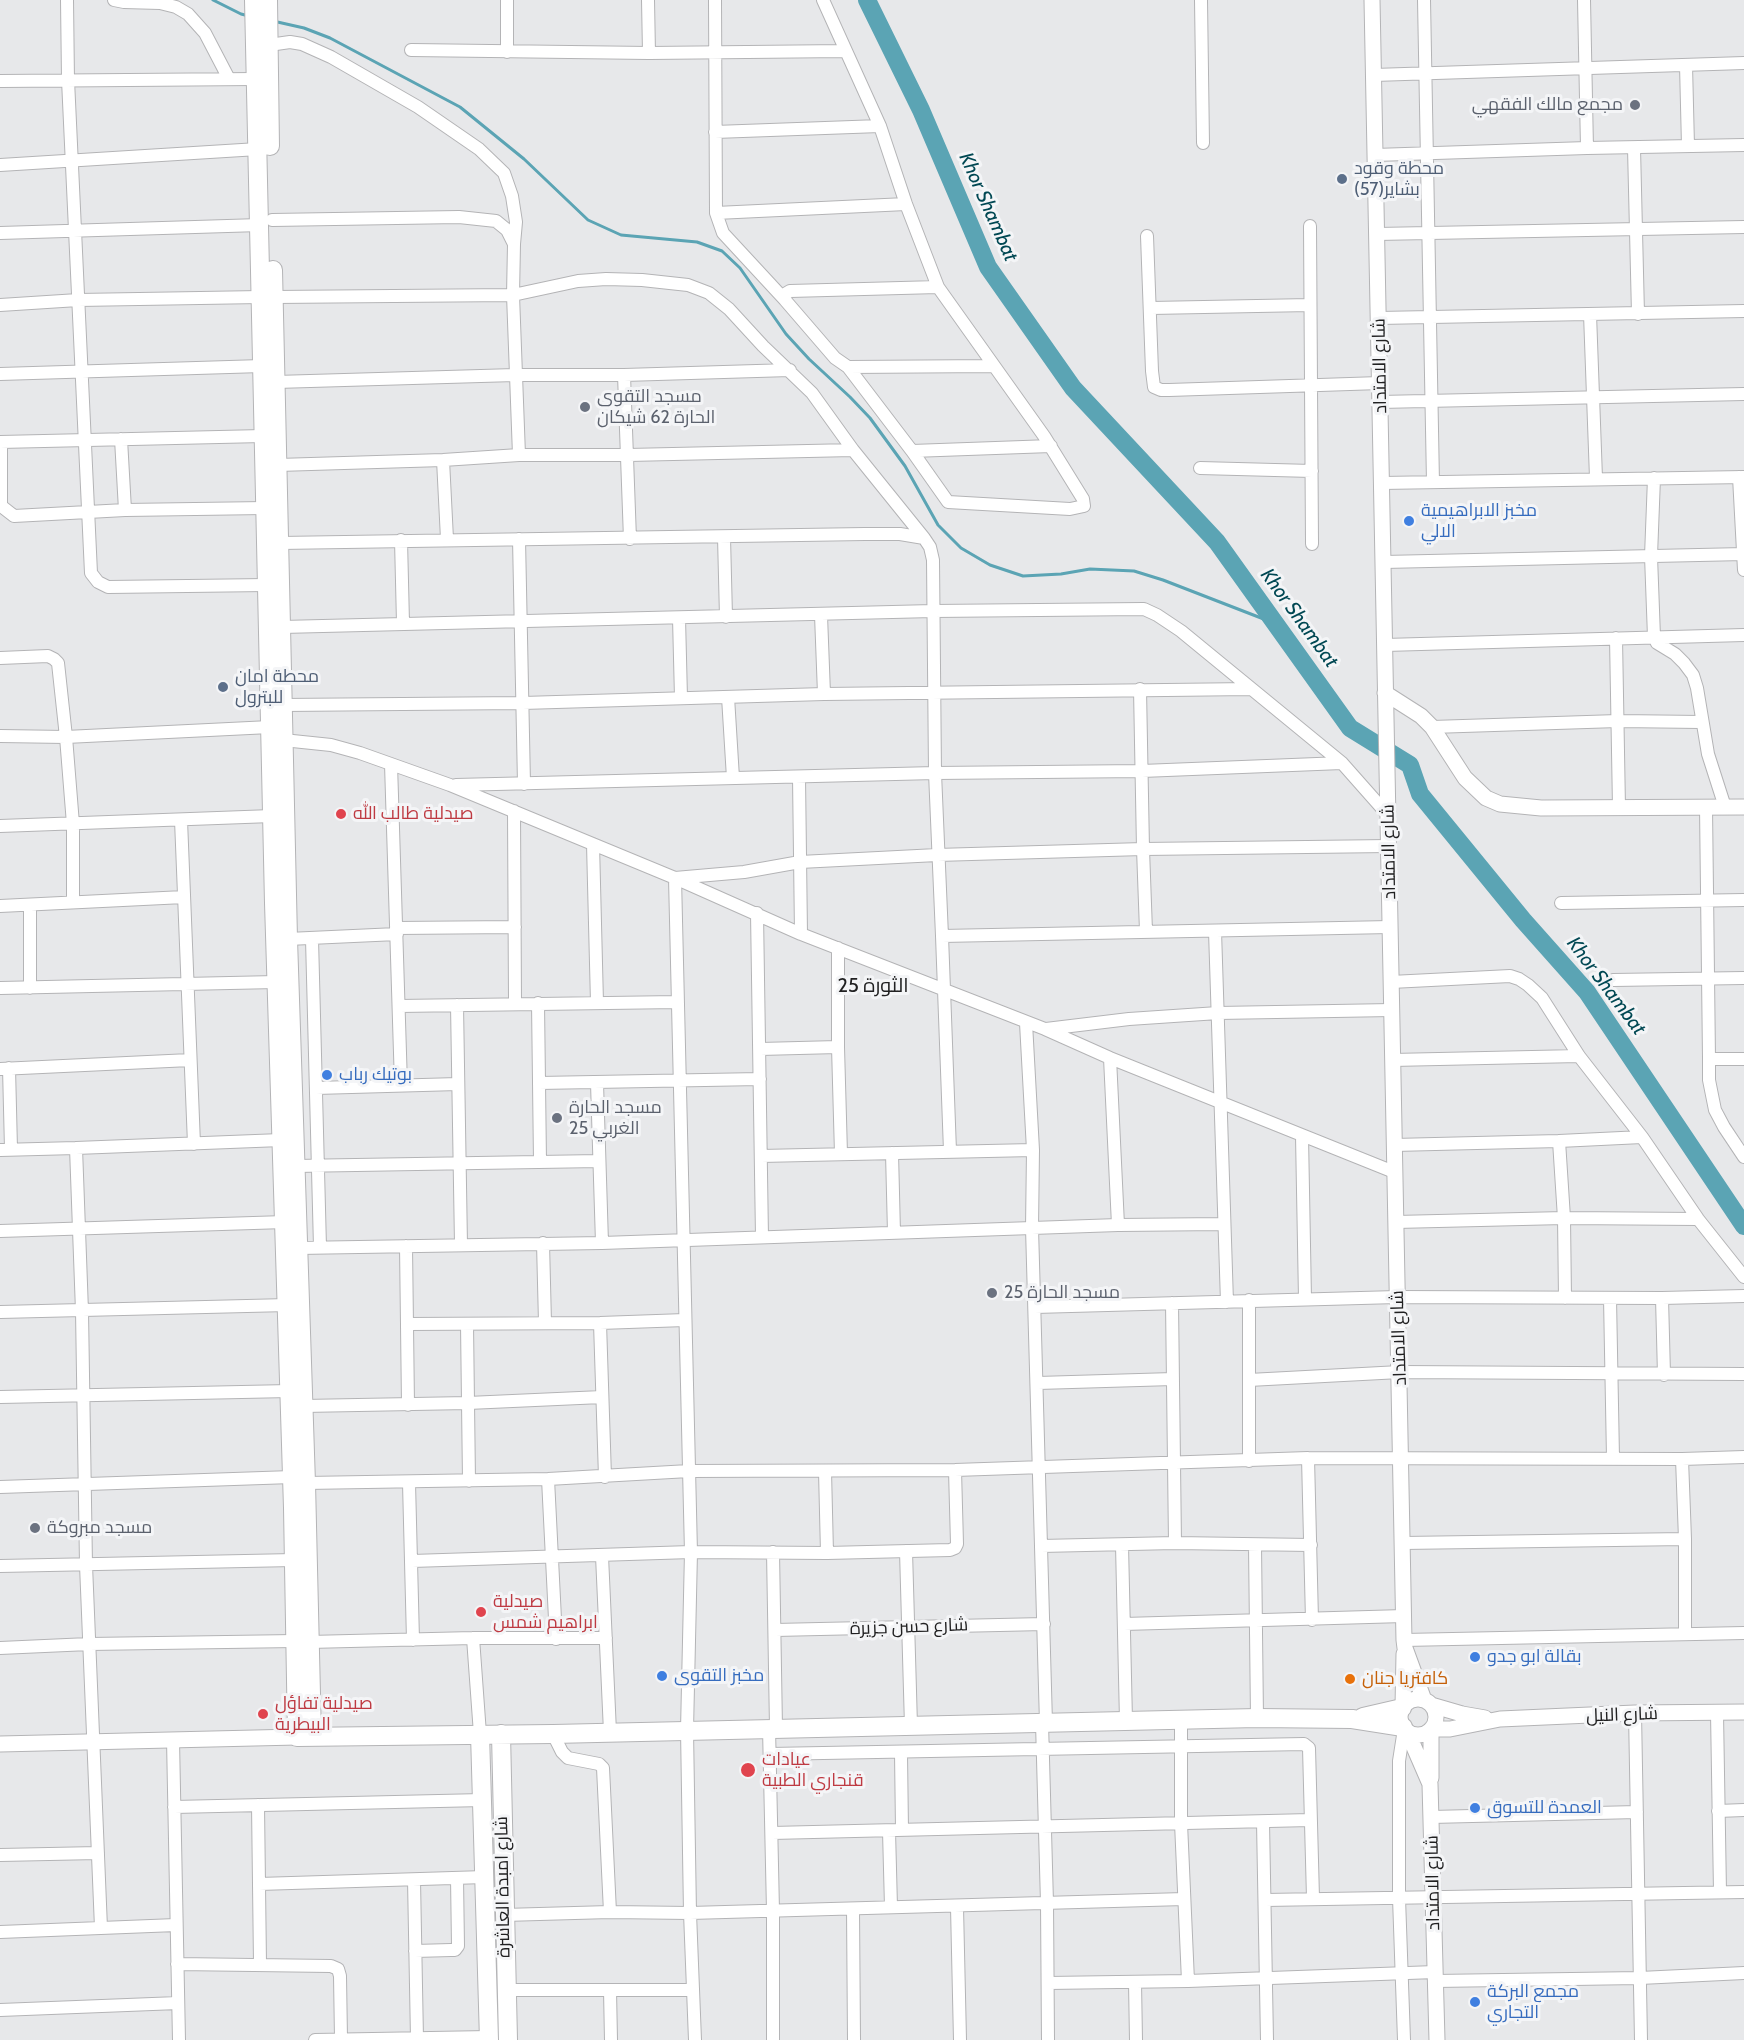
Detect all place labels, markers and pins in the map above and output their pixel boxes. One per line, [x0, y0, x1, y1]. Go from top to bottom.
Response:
place label: مجمع مالك الفقهي [1472, 94, 1623, 116]
marker: مجمع مالك الفقهي [1628, 98, 1642, 112]
place label: محطة وقود بشاير(57) [1354, 158, 1444, 201]
marker: محطة وقود بشاير(57) [1335, 172, 1349, 186]
place label: مسجد التقوى الحارة 62 شيكان [597, 386, 715, 428]
marker: مسجد التقوى الحارة 62 شيكان [578, 400, 592, 414]
place label: مخبز الابراهيمية الالي [1421, 500, 1537, 542]
marker: مخبز الابراهيمية الالي [1402, 514, 1416, 528]
place label: محطة امان للبترول [235, 666, 319, 708]
marker: محطة امان للبترول [216, 680, 230, 694]
place label: صيدلية طالب الله [353, 803, 474, 825]
marker: صيدلية طالب الله [334, 807, 348, 821]
place label: بوتيك رباب [339, 1064, 412, 1086]
marker: بوتيك رباب [320, 1068, 334, 1082]
place label: مسجد الحارة 25 الغربي [569, 1097, 662, 1140]
marker: مسجد الحارة 25 الغربي [550, 1111, 564, 1125]
place label: مسجد الحارة 25 [1004, 1282, 1120, 1304]
marker: مسجد الحارة 25 [985, 1286, 999, 1300]
place label: مسجد مبروكة [47, 1517, 152, 1539]
marker: مسجد مبروكة [28, 1521, 42, 1535]
place label: صيدلية ابراهيم شمس [493, 1591, 598, 1634]
marker: صيدلية ابراهيم شمس [474, 1605, 488, 1619]
place label: بقالة ابو جدو [1487, 1646, 1582, 1668]
marker: بقالة ابو جدو [1468, 1650, 1482, 1664]
place label: مخبز التقوى [674, 1665, 764, 1687]
place label: كافتريا جنان [1362, 1668, 1448, 1690]
marker: مخبز التقوى [655, 1669, 669, 1683]
marker: كافتريا جنان [1343, 1672, 1357, 1686]
place label: صيدلية تفاؤل البيطرية [275, 1693, 373, 1736]
marker: صيدلية تفاؤل البيطرية [256, 1707, 270, 1721]
place label: عيادات قنجاري الطبية [762, 1749, 864, 1792]
marker: عيادات قنجاري الطبية [739, 1761, 757, 1779]
place label: العمدة للتسوق [1487, 1797, 1602, 1819]
marker: العمدة للتسوق [1468, 1801, 1482, 1815]
place label: مجمع البركة التجاري [1487, 1981, 1579, 2024]
marker: مجمع البركة التجاري [1468, 1995, 1482, 2009]

